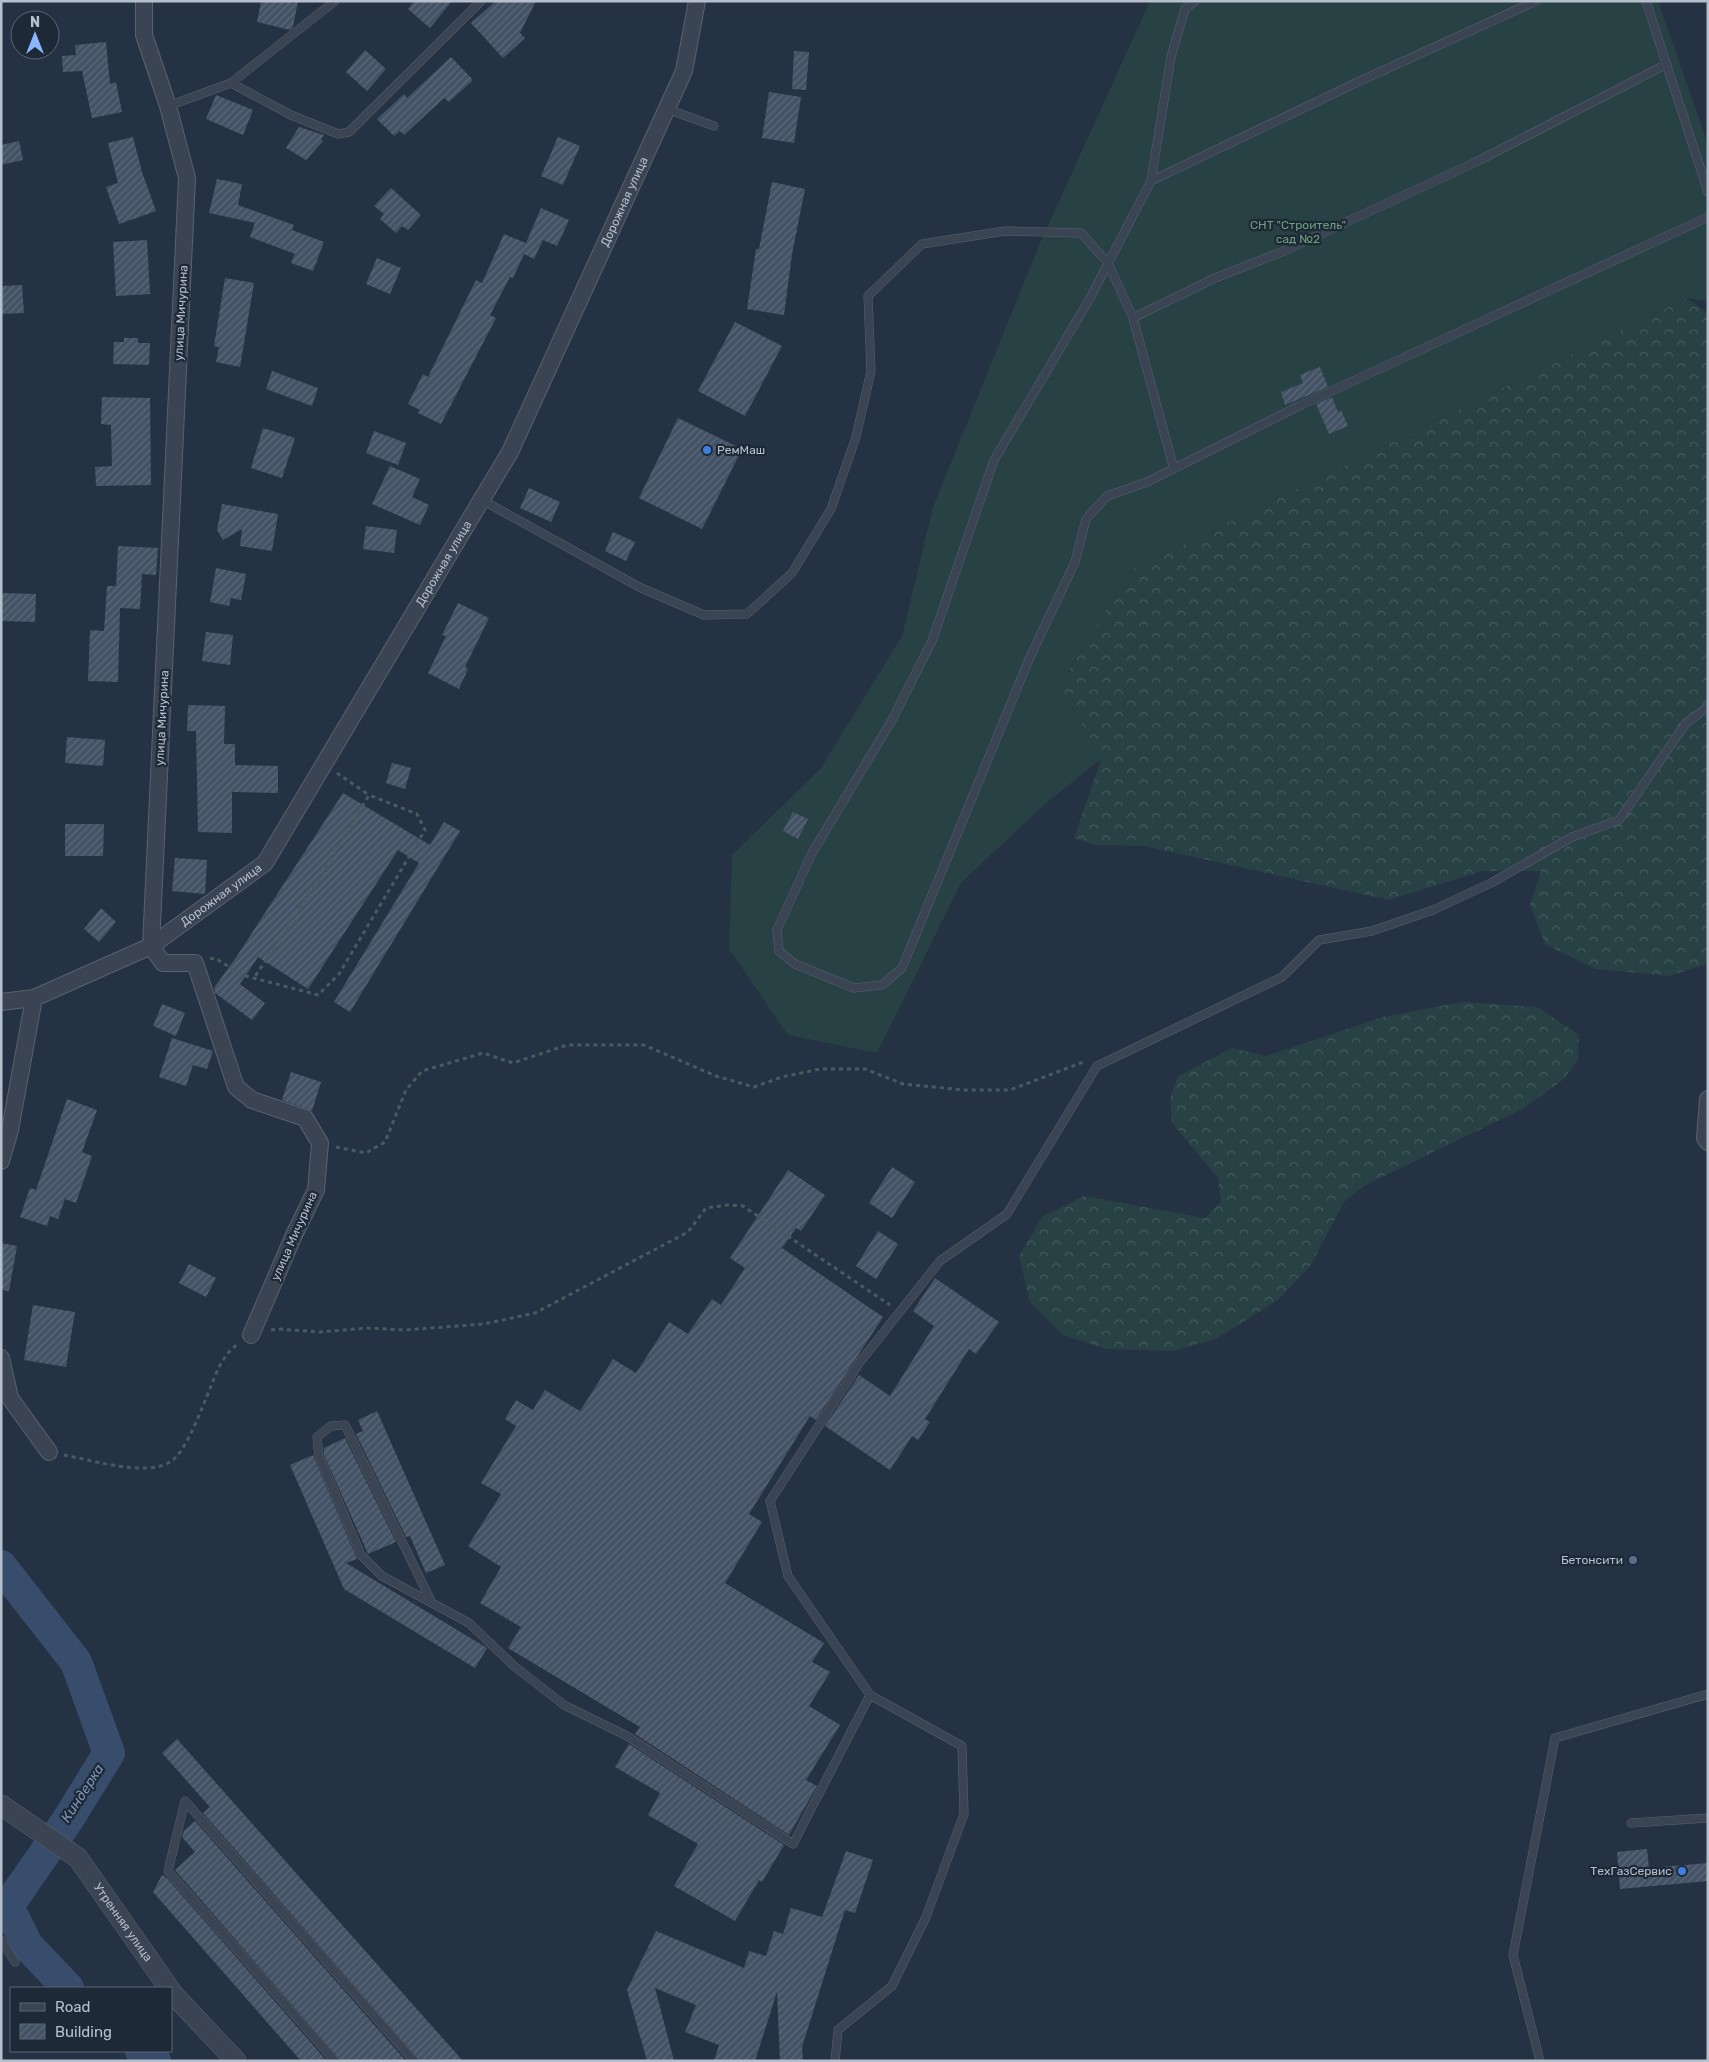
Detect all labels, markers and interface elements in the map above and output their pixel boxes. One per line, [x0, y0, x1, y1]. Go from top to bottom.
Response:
north arrow [10, 10, 60, 60]
text: N [30, 14, 40, 31]
street label: Дорожная улица [598, 155, 651, 249]
park label: СНТ "Строитель" сад №2 [1250, 218, 1346, 246]
street label: улица Мичурина [172, 265, 190, 361]
place label: РемМаш [717, 443, 765, 457]
marker: РемМаш [701, 444, 713, 456]
street label: Дорожная улица [413, 518, 474, 609]
street label: улица Мичурина [153, 670, 171, 766]
street label: Дорожная улица [178, 861, 264, 929]
street label: улица Мичурина [268, 1189, 320, 1283]
place label: Бетонсити [1561, 1553, 1623, 1567]
marker: Бетонсити [1627, 1554, 1639, 1566]
water label: Киндерка [57, 1761, 108, 1826]
place label: ТехГазСервис [1590, 1864, 1672, 1878]
marker: ТехГазСервис [1676, 1865, 1688, 1877]
street label: Утренняя улица [91, 1880, 155, 1964]
legend [10, 1987, 172, 2052]
text: Road [55, 1998, 91, 2016]
text: Building [55, 2023, 112, 2041]

